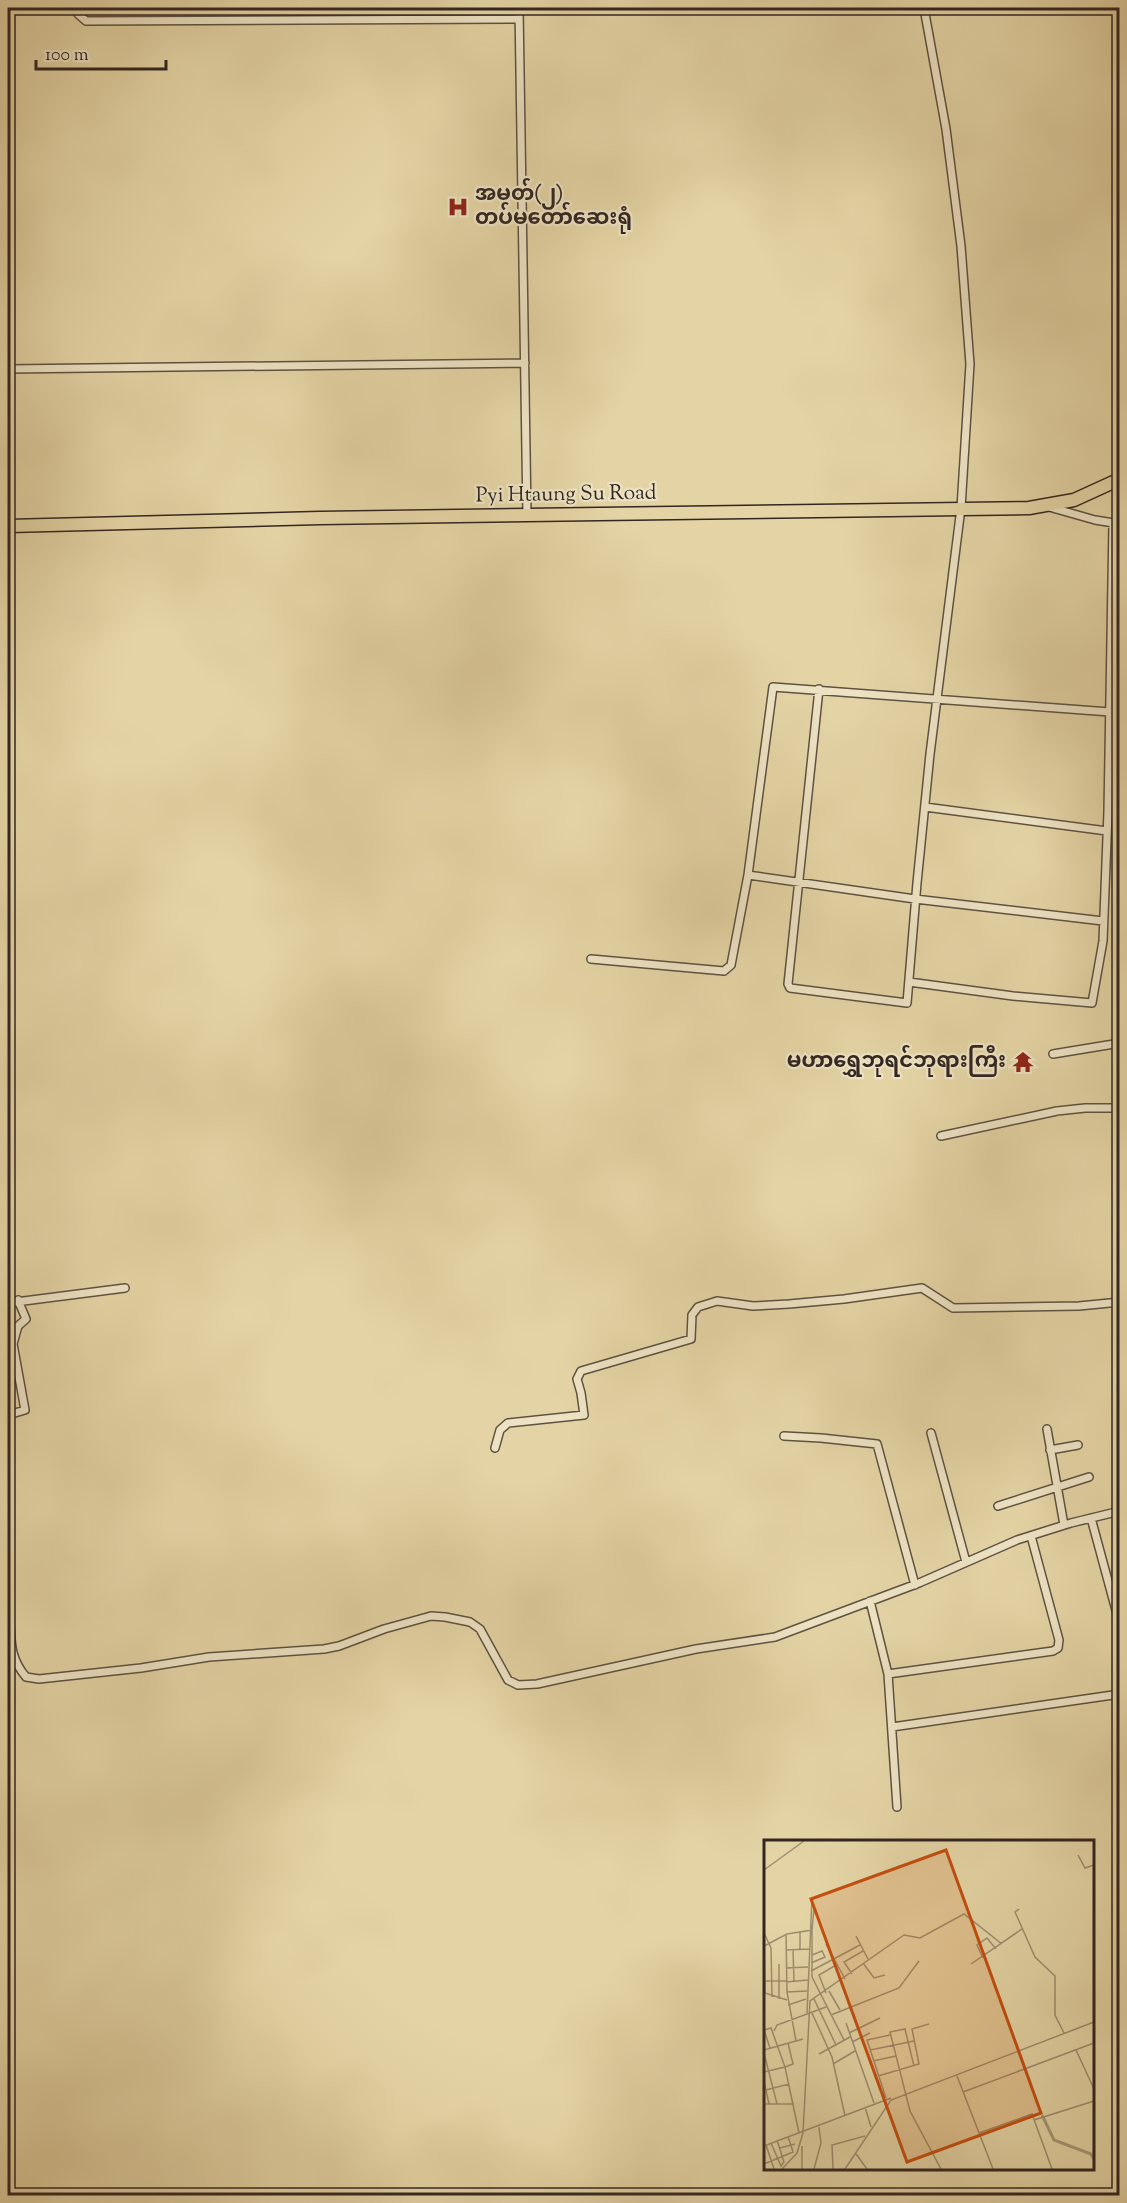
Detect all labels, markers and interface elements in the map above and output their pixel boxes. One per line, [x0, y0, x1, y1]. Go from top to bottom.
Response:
scale bar [36, 33, 166, 71]
text: 100 m [45, 43, 89, 69]
place label: အမှတ်(၂) တပ်မတော်ဆေးရုံ [475, 177, 632, 234]
hospital icon: အမှတ်(၂) တပ်မတော်ဆေးရုံ [446, 195, 470, 219]
street label: Pyi Htaung Su Road [475, 478, 657, 512]
place label: မဟာရွှေဘုရင်ဘုရားကြီး [787, 1044, 1006, 1077]
temple icon: မဟာရွှေဘုရင်ဘုရားကြီး [1011, 1050, 1035, 1074]
inset map [764, 1840, 1094, 2170]

